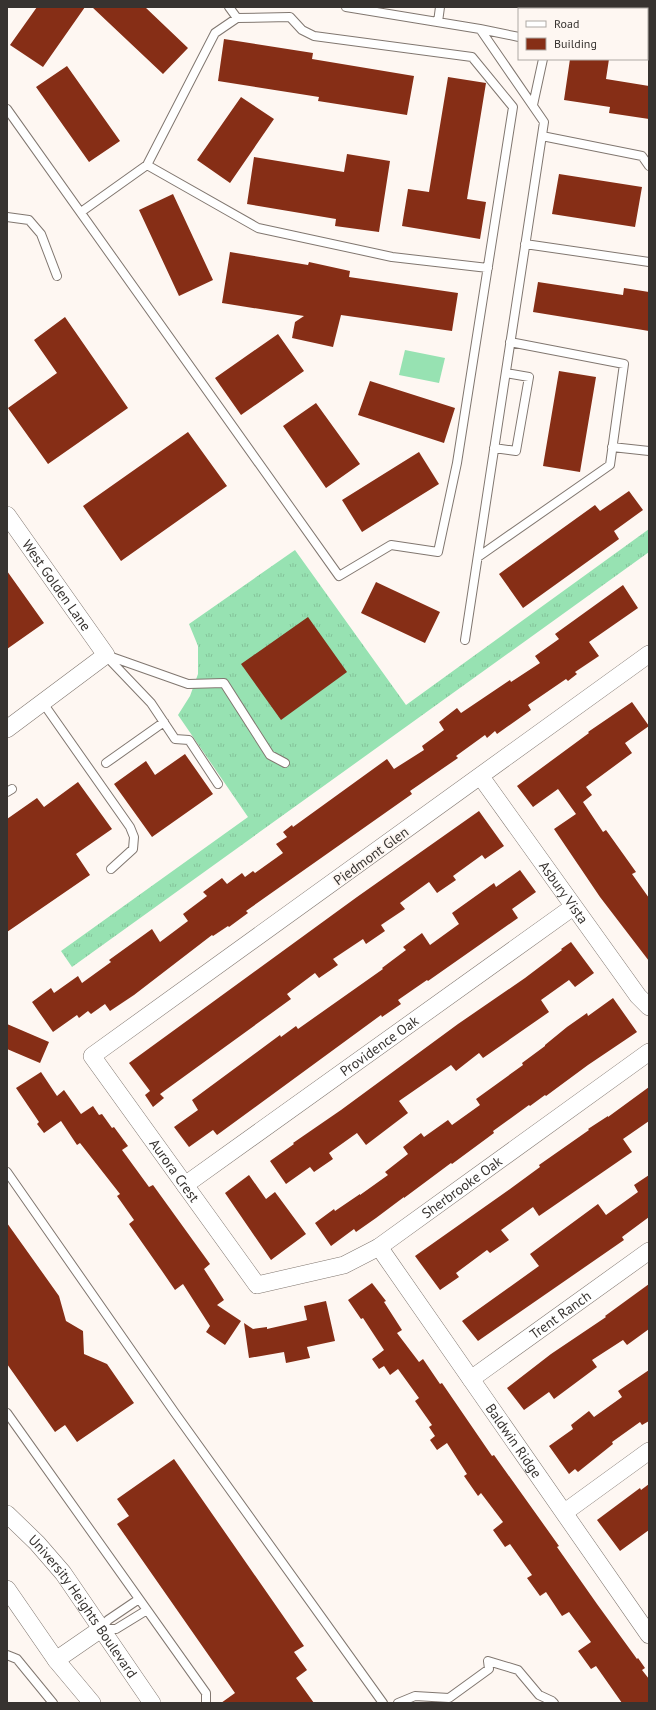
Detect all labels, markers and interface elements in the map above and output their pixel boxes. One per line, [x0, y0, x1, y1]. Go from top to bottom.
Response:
legend [518, 8, 648, 60]
text: Road [554, 16, 579, 31]
text: Building [554, 36, 597, 51]
street label: West Golden Lane [18, 536, 95, 634]
street label: Piedmont Glen [330, 823, 412, 889]
street label: Asbury Vista [535, 858, 592, 927]
street label: Providence Oak [336, 1011, 422, 1080]
street label: Aurora Crest [146, 1135, 203, 1206]
street label: Sherbrooke Oak [418, 1152, 506, 1222]
street label: Trent Ranch [526, 1287, 594, 1343]
street label: Baldwin Ridge [482, 1400, 546, 1481]
street label: University Heights Boulevard [25, 1531, 141, 1681]

